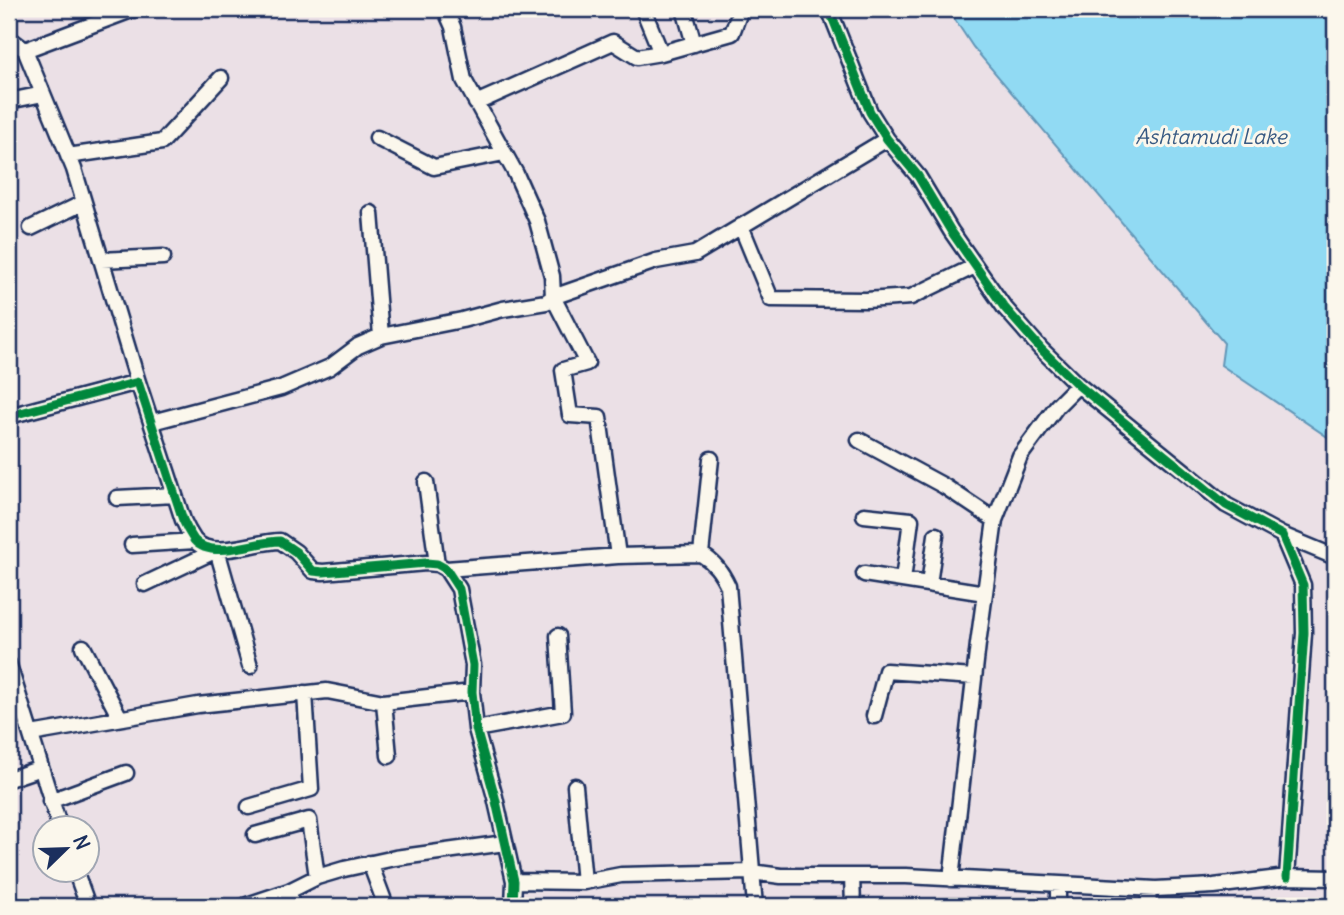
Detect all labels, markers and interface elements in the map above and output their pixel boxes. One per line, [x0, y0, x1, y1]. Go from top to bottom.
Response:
water label: Ashtamudi Lake [1135, 123, 1289, 150]
north arrow [32, 814, 102, 884]
text: N [68, 832, 95, 853]

